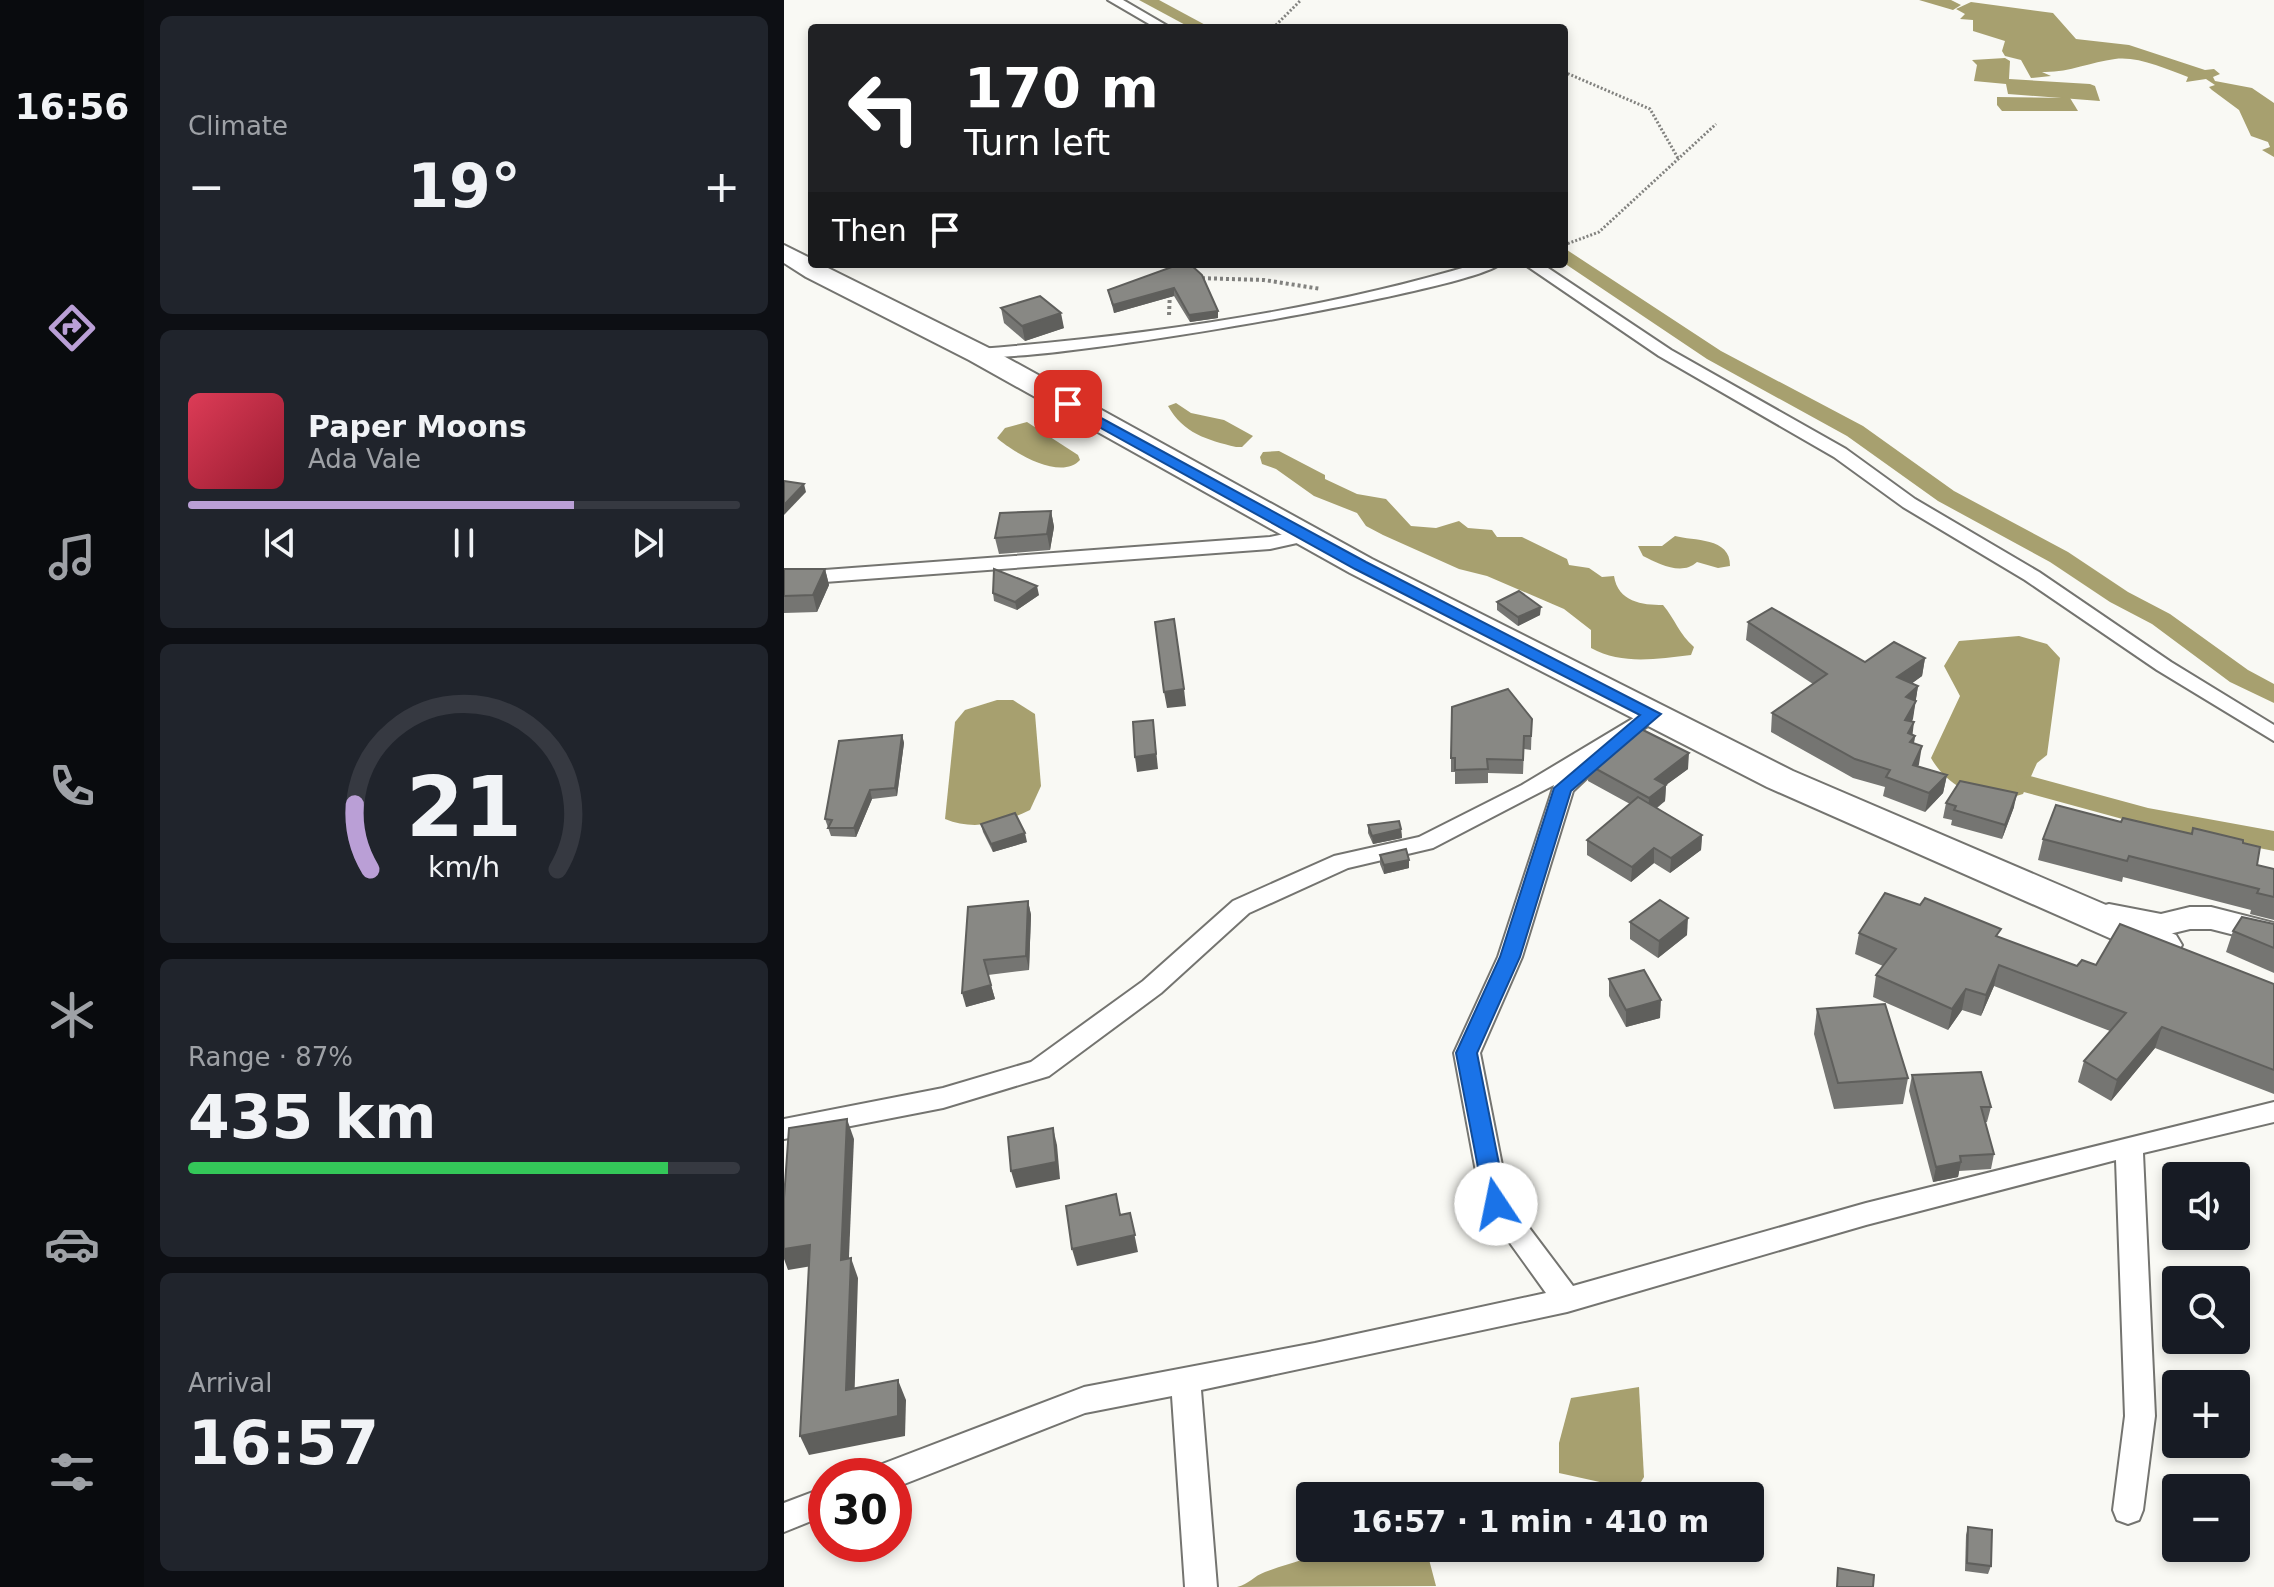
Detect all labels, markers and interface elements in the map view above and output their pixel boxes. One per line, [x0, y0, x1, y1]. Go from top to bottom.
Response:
text: 170 m [964, 55, 1159, 120]
icon: left [832, 56, 936, 160]
text: 16:56 [15, 86, 129, 127]
text: Climate [188, 111, 288, 141]
text: Turn left [964, 122, 1110, 163]
text: 19° [407, 151, 521, 221]
text: − [188, 161, 225, 212]
text: + [703, 161, 740, 212]
icon: arrive [923, 208, 967, 252]
text: Then [832, 213, 907, 248]
icon: directions [44, 300, 100, 356]
pin [1034, 370, 1102, 438]
icon: arrive [1046, 382, 1090, 426]
text: Paper Moons [308, 409, 527, 444]
text: Ada Vale [308, 444, 421, 474]
icon: previous [258, 521, 302, 565]
icon: pause [442, 521, 486, 565]
icon: next [626, 521, 670, 565]
icon: music [44, 529, 100, 585]
icon: phone [44, 758, 100, 814]
text: 21 [406, 758, 522, 855]
text: km/h [428, 850, 500, 884]
icon: climate [44, 987, 100, 1043]
text: Range · 87% [188, 1042, 353, 1072]
text: 435 km [188, 1082, 437, 1152]
position arrow [1454, 1162, 1538, 1246]
map controls [2162, 1162, 2250, 1562]
button: sound [2162, 1162, 2250, 1250]
icon: car [44, 1216, 100, 1272]
button: search [2162, 1266, 2250, 1354]
text: Arrival [188, 1368, 272, 1398]
button: + [2162, 1370, 2250, 1458]
text: 16:57 [188, 1408, 379, 1478]
icon: filters [44, 1444, 100, 1500]
speed limit sign: 30 [808, 1458, 912, 1562]
button: − [2162, 1474, 2250, 1562]
text: 16:57 · 1 min · 410 m [1351, 1504, 1709, 1539]

